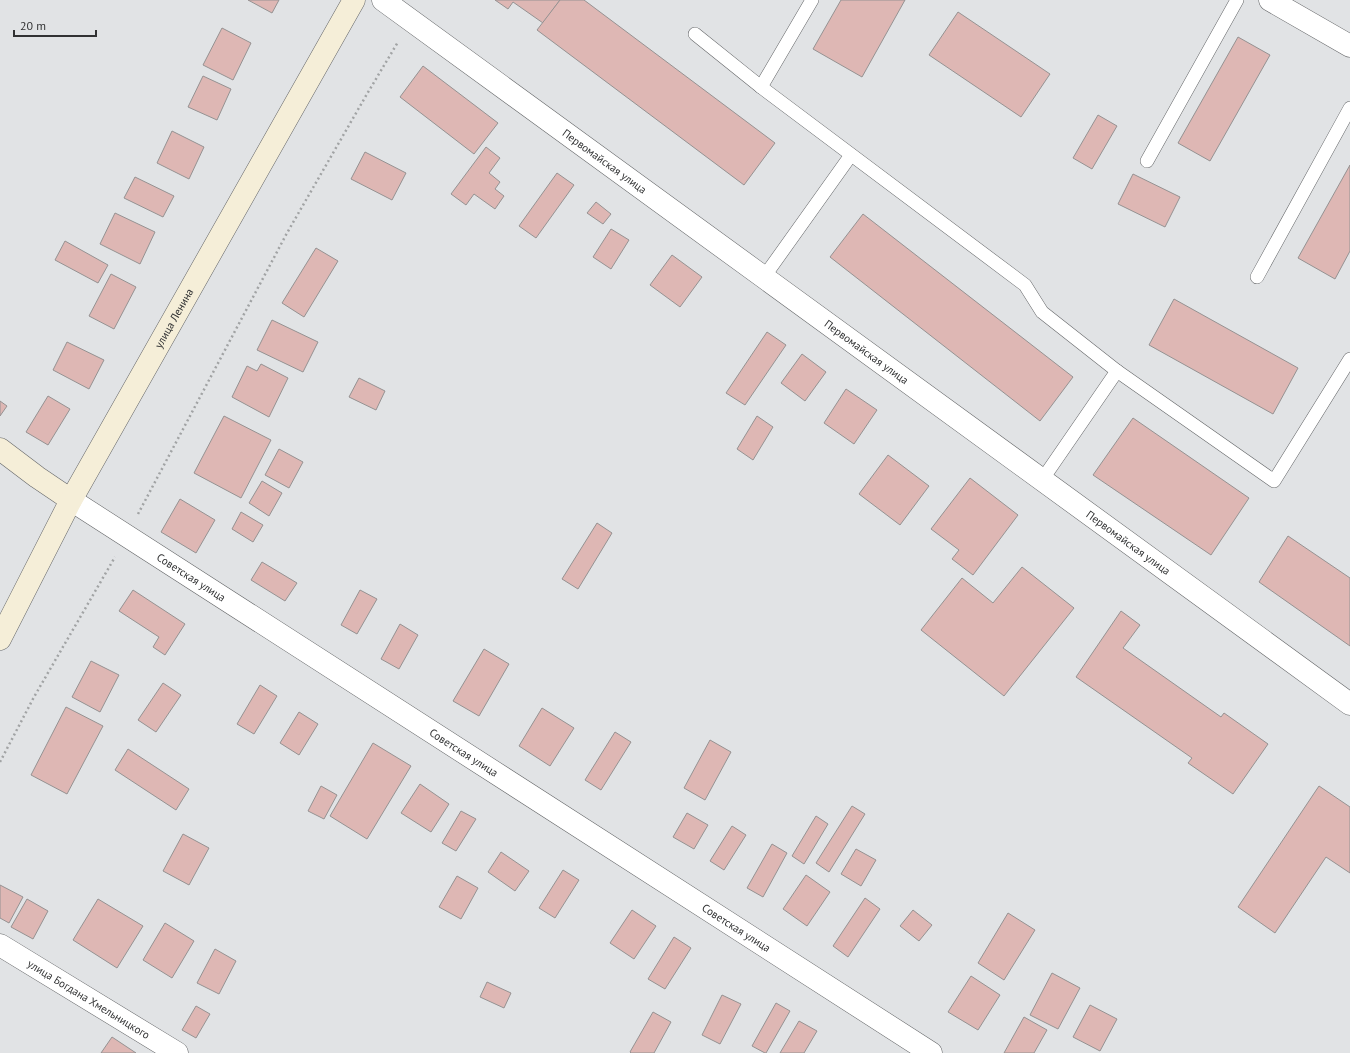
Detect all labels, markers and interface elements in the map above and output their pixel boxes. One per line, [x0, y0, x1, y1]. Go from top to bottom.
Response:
scale bar [14, 12, 96, 38]
text: 20 m [20, 18, 46, 33]
street label: Первомайская улица [560, 126, 649, 197]
street label: улица Ленина [151, 286, 196, 351]
street label: Первомайская улица [822, 317, 911, 387]
street label: Первомайская улица [1084, 507, 1173, 578]
street label: Советская улица [154, 550, 228, 605]
street label: Советская улица [427, 725, 501, 780]
street label: Советская улица [699, 901, 773, 955]
street label: улица Богдана Хмельницкого [25, 956, 153, 1042]

